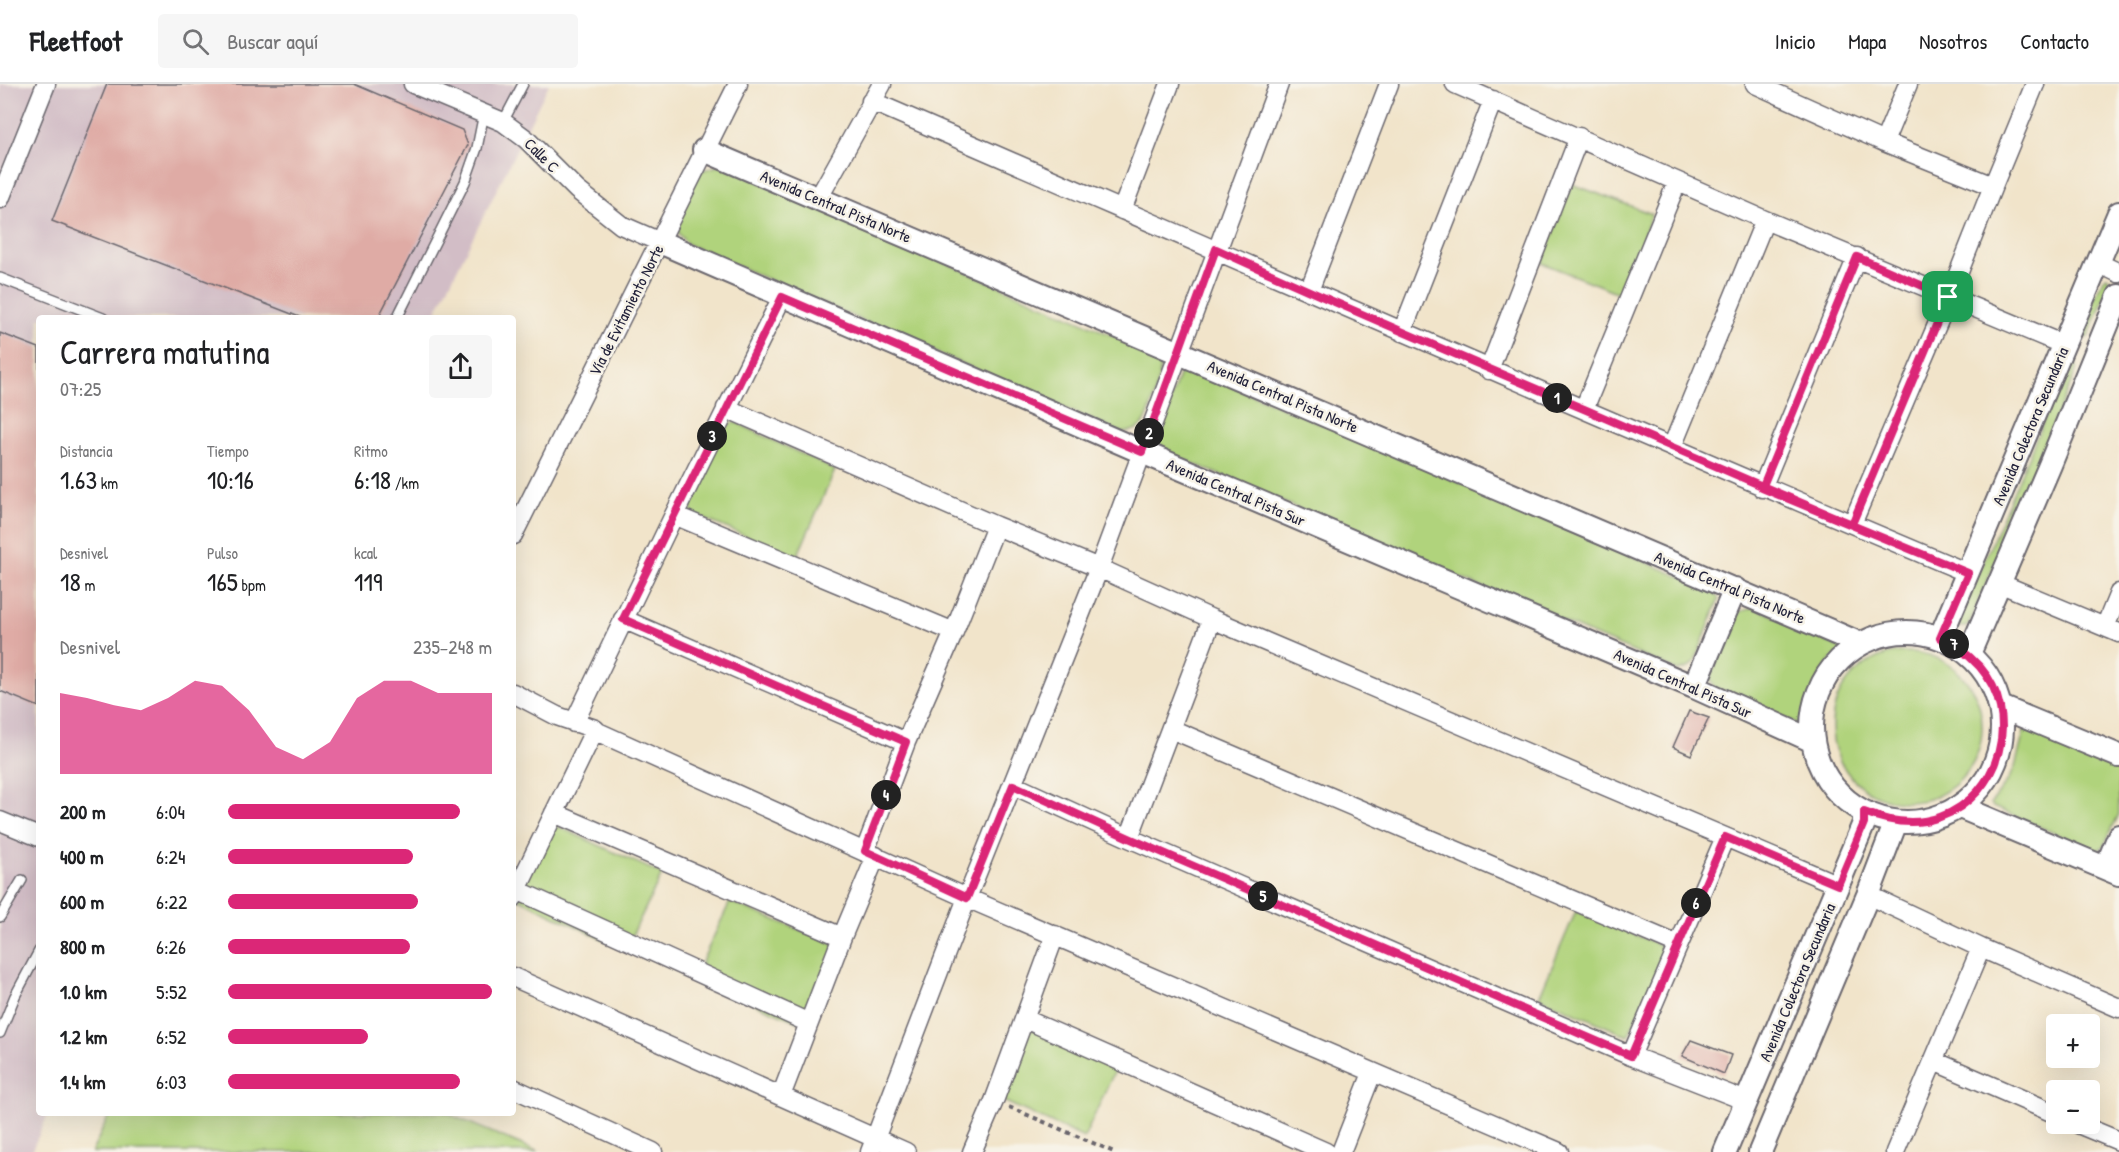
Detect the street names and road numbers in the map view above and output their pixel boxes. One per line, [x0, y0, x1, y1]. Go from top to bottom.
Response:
street label: Calle C [520, 133, 564, 177]
street label: Avenida Central Pista Norte [757, 164, 915, 248]
street label: Vía de Evitamiento Norte [583, 240, 669, 379]
street label: Avenida Colectora Secundaria [1987, 344, 2073, 508]
street label: Avenida Central Pista Norte [1204, 354, 1362, 438]
street label: Avenida Central Pista Sur [1163, 453, 1309, 531]
street label: Avenida Central Pista Norte [1651, 545, 1809, 629]
street label: Avenida Central Pista Sur [1611, 643, 1755, 723]
street label: Avenida Colectora Secundaria [1754, 900, 1840, 1064]

